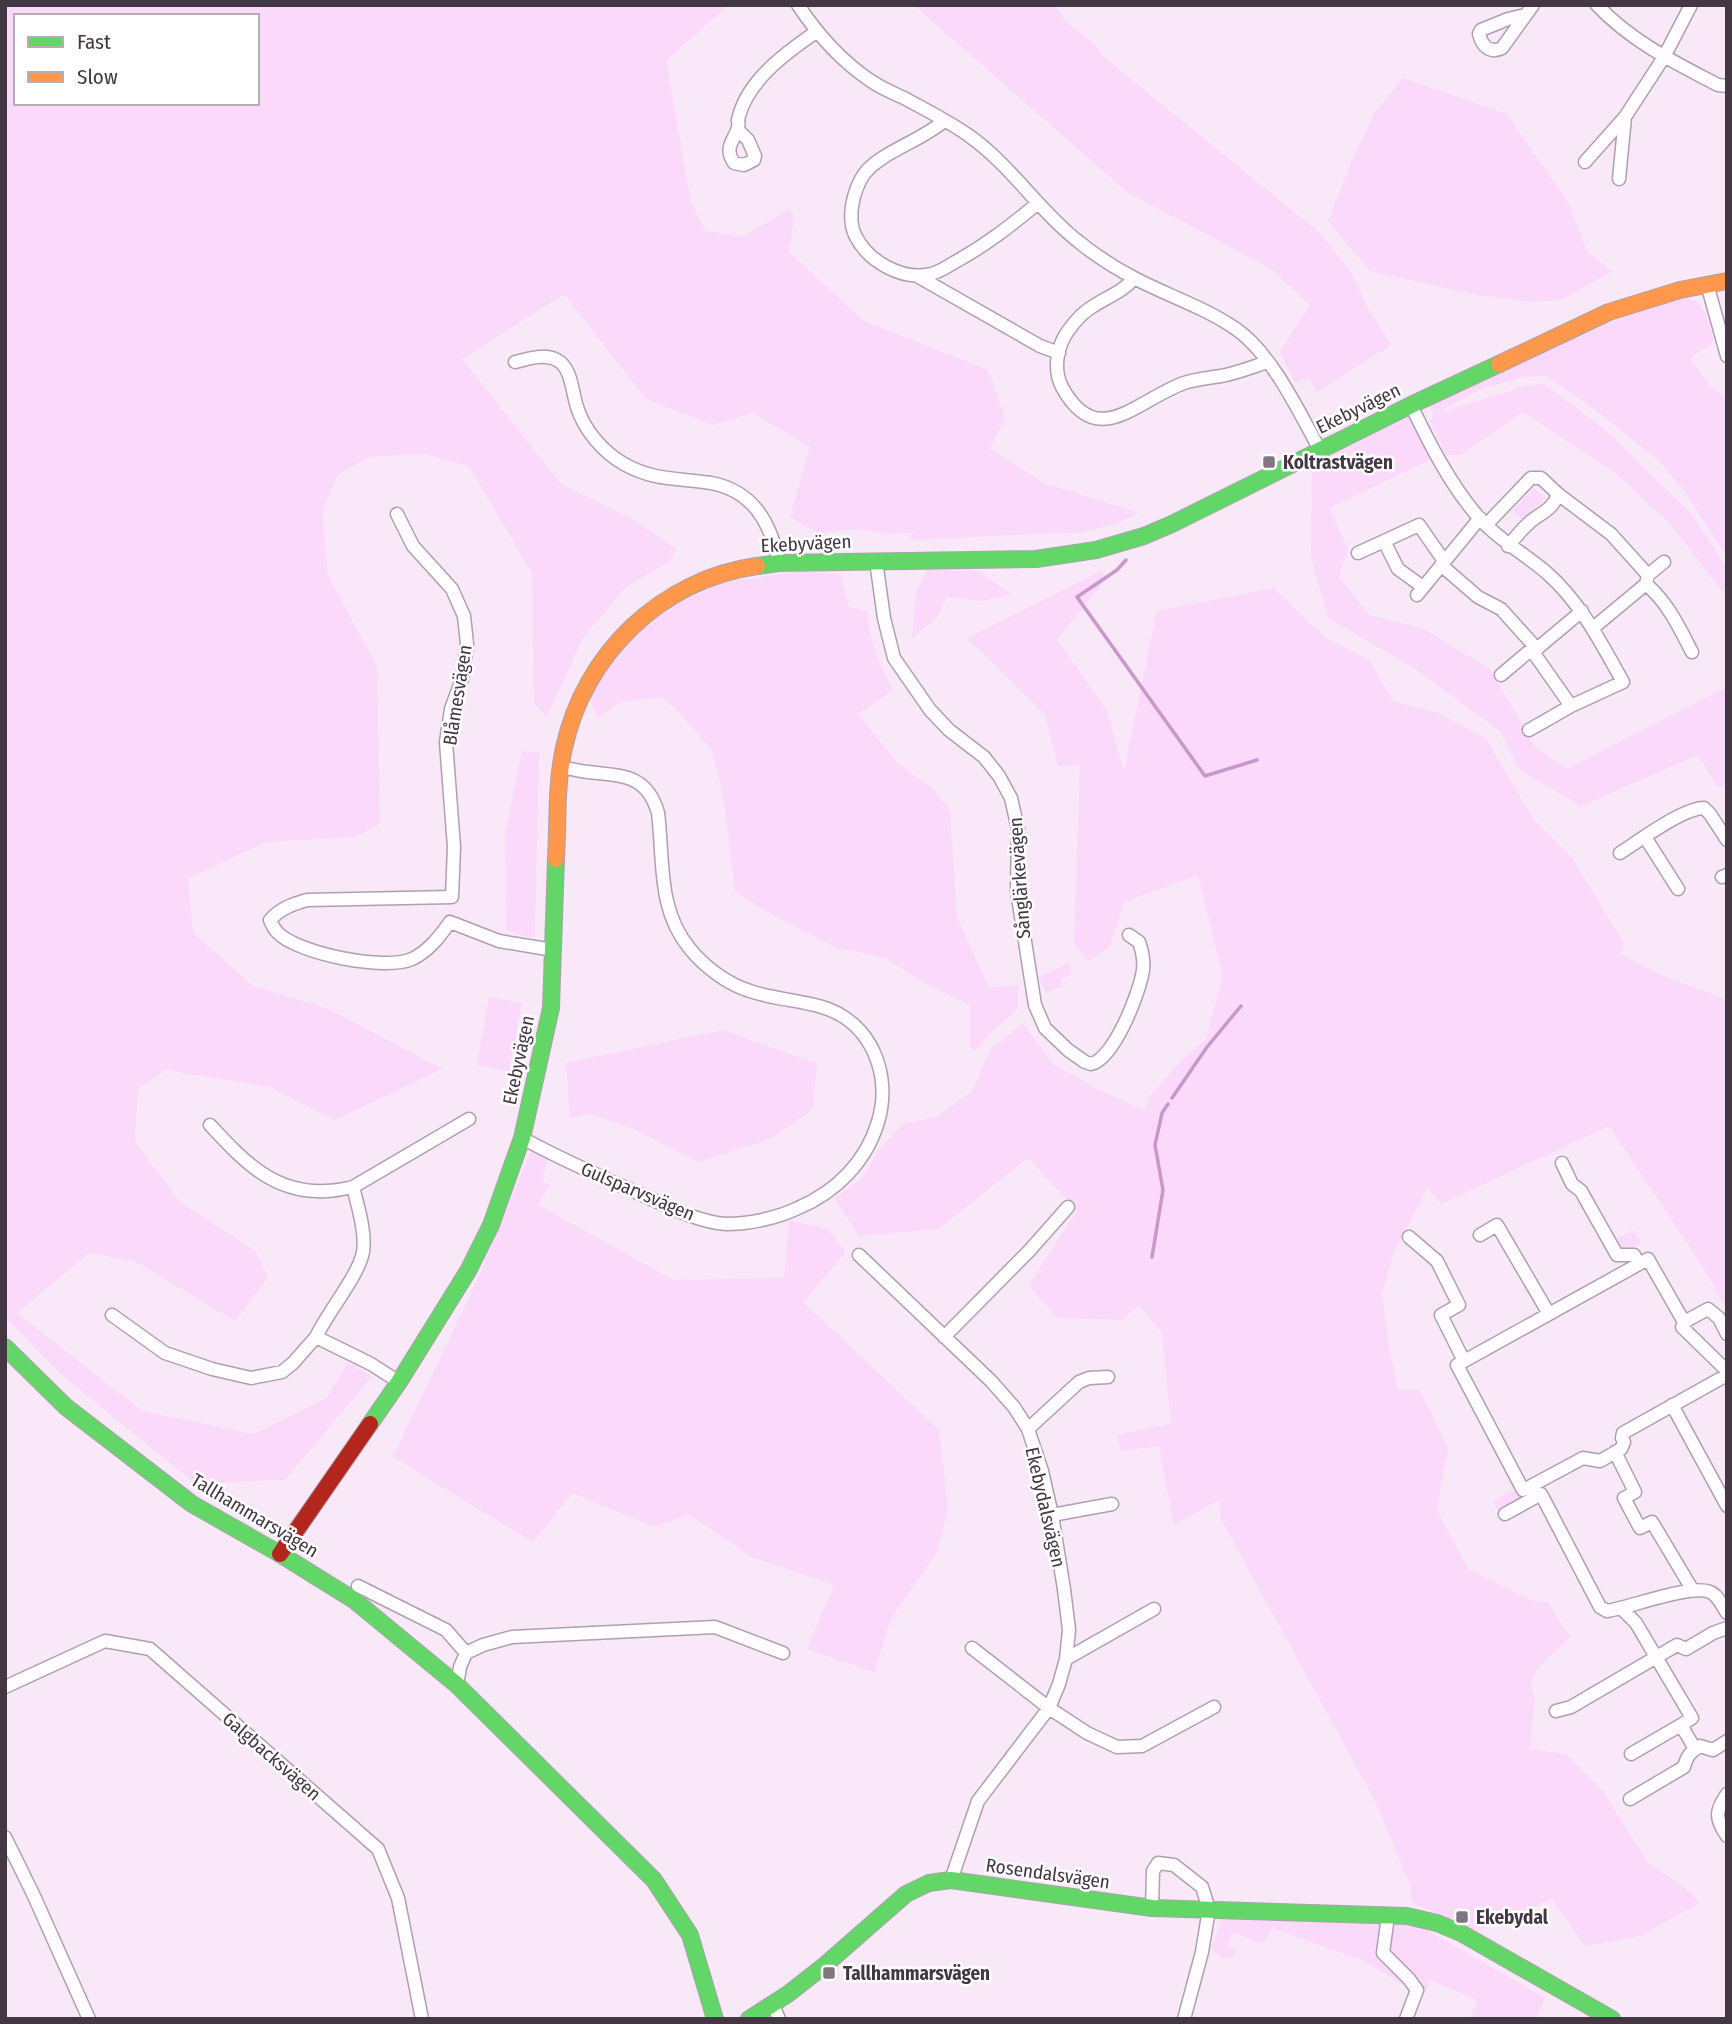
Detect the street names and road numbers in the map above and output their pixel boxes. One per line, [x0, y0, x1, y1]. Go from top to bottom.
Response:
street label: Ekebyvägen [1312, 378, 1404, 439]
street label: Ekebyvägen [760, 530, 852, 557]
street label: Blåmesvägen [438, 643, 477, 747]
street label: Sånglärkevägen [1004, 816, 1035, 940]
street label: Ekebyvägen [498, 1013, 539, 1107]
street label: Gulsparvsvägen [577, 1157, 698, 1226]
street label: Ekebydalsvägen [1020, 1445, 1071, 1570]
street label: Tallhammarsvägen [187, 1468, 323, 1562]
street label: Galgbacksvägen [218, 1707, 326, 1805]
street label: Rosendalsvägen [984, 1853, 1111, 1894]

